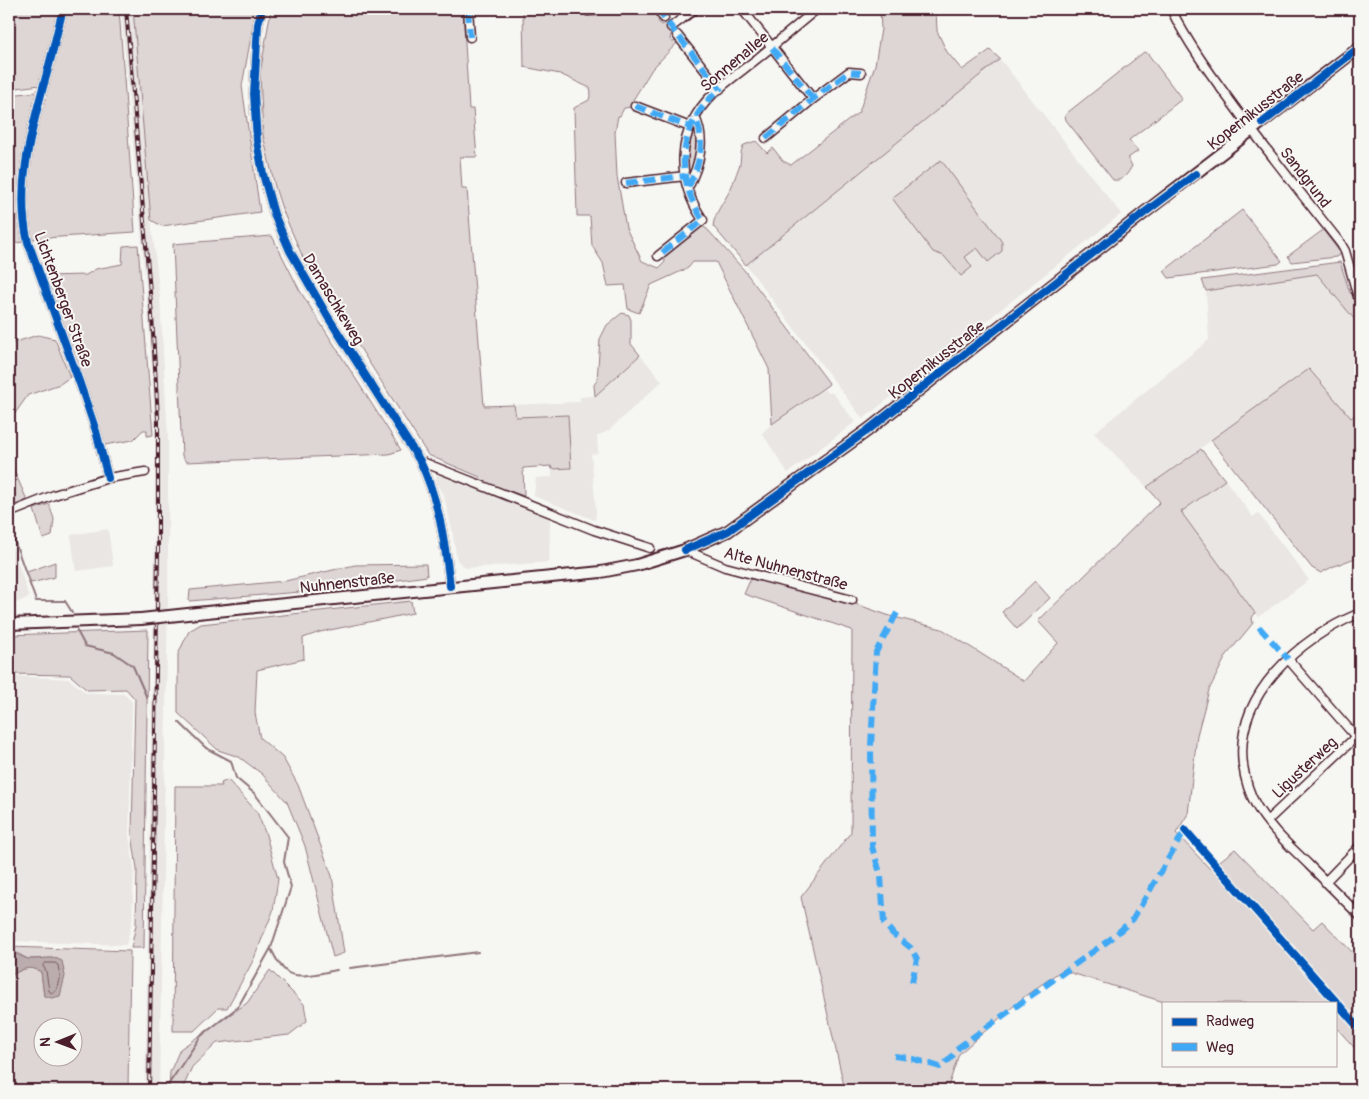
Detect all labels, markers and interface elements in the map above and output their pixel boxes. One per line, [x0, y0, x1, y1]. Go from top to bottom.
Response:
street label: Sonnenallee [696, 27, 773, 96]
street label: Kopernikusstraße [1203, 67, 1308, 155]
street label: Sandgrund [1275, 143, 1335, 212]
street label: Lichtenberger Straße [29, 229, 97, 370]
street label: Damaschkeweg [298, 250, 368, 349]
street label: Kopernikusstraße [884, 316, 989, 404]
street label: Alte Nuhnenstraße [722, 543, 850, 595]
street label: Nuhnenstraße [299, 568, 396, 598]
street label: Ligusterweg [1268, 732, 1341, 803]
legend [1162, 1002, 1336, 1066]
text: Radweg [1206, 1012, 1254, 1031]
north arrow [32, 1016, 82, 1066]
text: N [37, 1037, 54, 1047]
text: Weg [1206, 1038, 1234, 1057]

